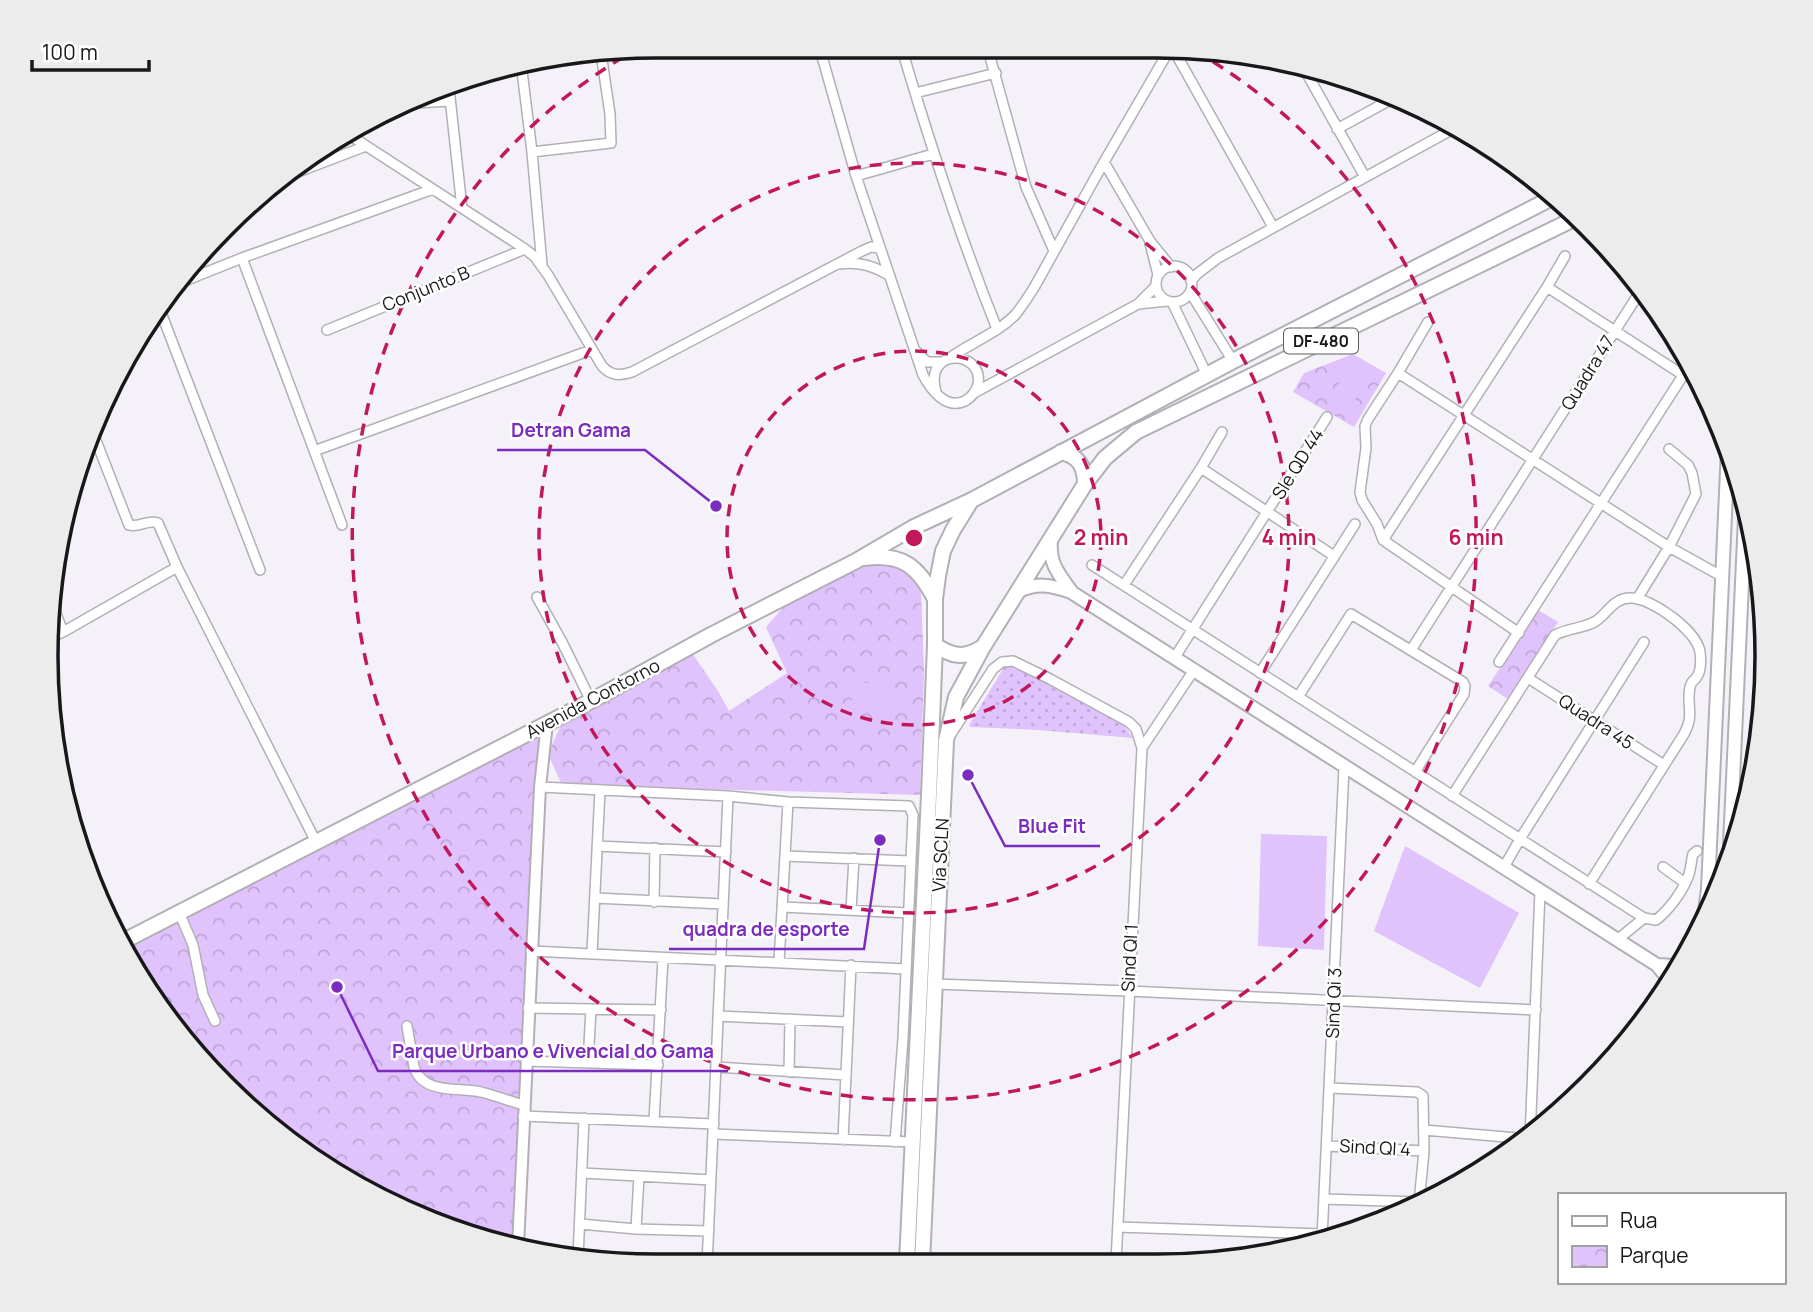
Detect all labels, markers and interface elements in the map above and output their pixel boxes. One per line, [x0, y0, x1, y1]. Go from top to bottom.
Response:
scale bar [32, 28, 149, 72]
text: 100 m [42, 38, 98, 66]
street label: Conjunto B [378, 260, 473, 316]
road number: DF-480 [1284, 328, 1358, 354]
street label: Quadra 47 [1555, 331, 1620, 414]
callout: Detran Gama [497, 410, 645, 450]
text: Detran Gama [511, 417, 631, 443]
street label: Sle QD 44 [1266, 423, 1328, 504]
text: 2 min [1074, 523, 1128, 551]
text: 4 min [1262, 523, 1316, 551]
text: 6 min [1448, 523, 1504, 551]
centre of rings [902, 526, 926, 550]
street label: Avenida Contorno [521, 653, 664, 744]
street label: Quadra 45 [1554, 688, 1639, 754]
callout: Blue Fit [1005, 806, 1100, 846]
text: Blue Fit [1018, 813, 1086, 839]
street label: Via SCLN [926, 817, 954, 892]
callout: quadra de esporte [669, 909, 864, 949]
text: quadra de esporte [682, 916, 850, 942]
street label: Sind QI 1 [1115, 923, 1143, 993]
street label: Sind Qi 3 [1320, 967, 1346, 1039]
callout: Parque Urbano e Vivencial do Gama [378, 1031, 728, 1071]
text: Parque Urbano e Vivencial do Gama [392, 1038, 714, 1064]
street label: Sind QI 4 [1339, 1133, 1411, 1161]
legend [1558, 1193, 1785, 1284]
text: Rua [1620, 1206, 1657, 1234]
text: Parque [1620, 1241, 1689, 1269]

